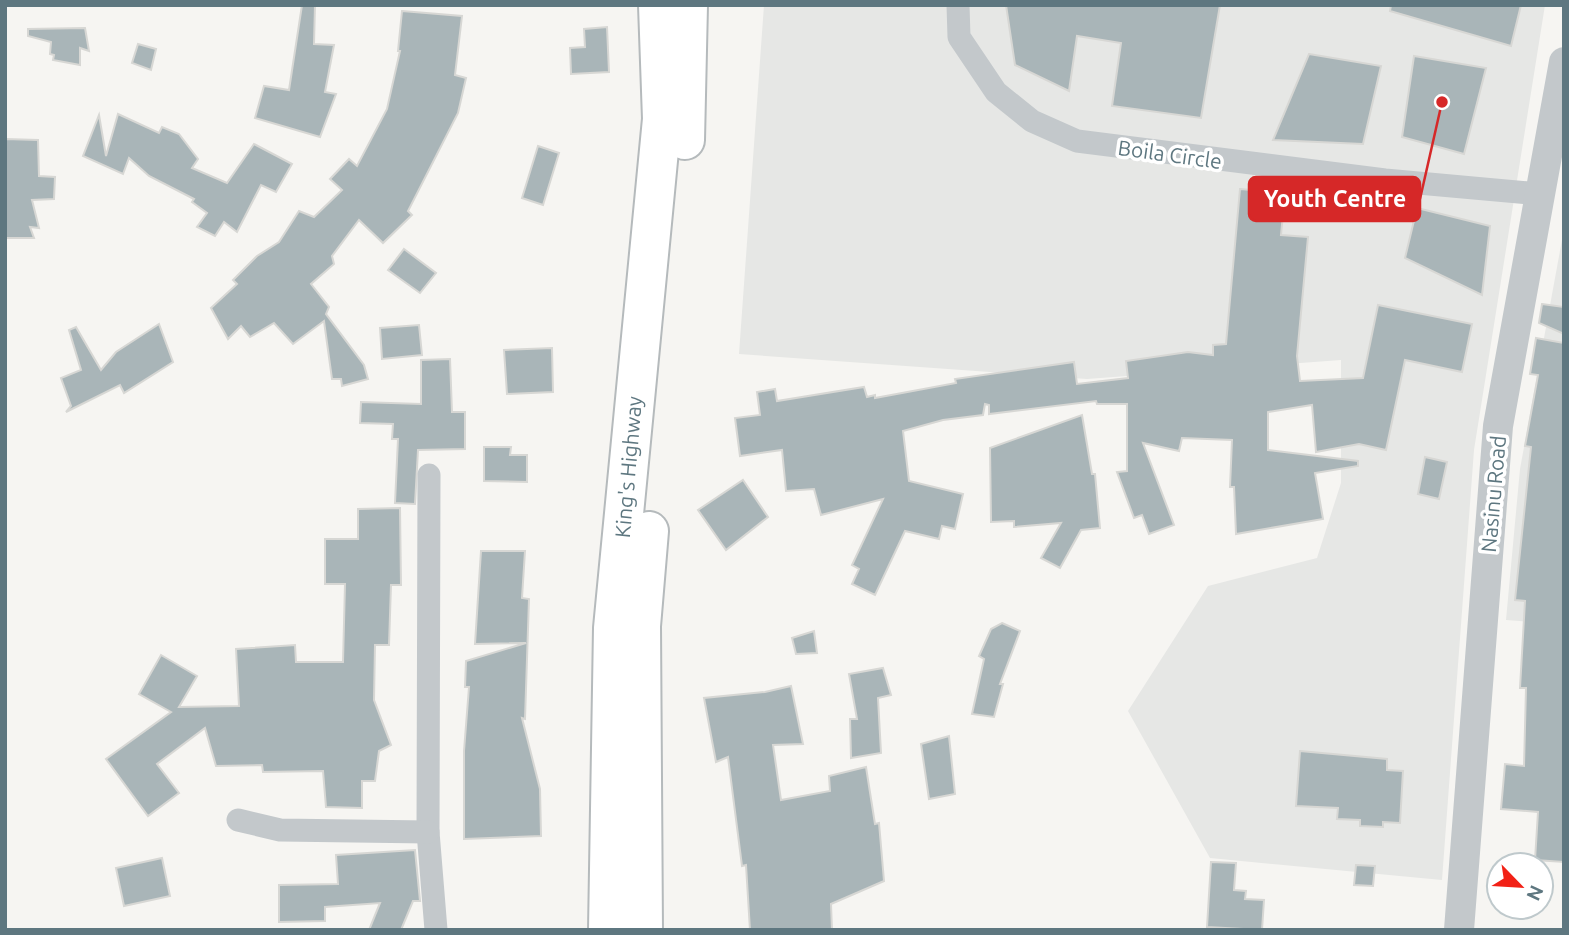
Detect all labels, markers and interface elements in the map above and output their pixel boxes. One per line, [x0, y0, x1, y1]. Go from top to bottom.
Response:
street label: Boila Circle [1117, 135, 1223, 173]
callout: Youth Centre [1249, 177, 1420, 221]
text: Youth Centre [1264, 186, 1406, 211]
street label: King's Highway [610, 395, 646, 539]
street label: Nasinu Road [1476, 435, 1510, 553]
north arrow [1485, 851, 1555, 921]
text: N [1522, 882, 1548, 904]

